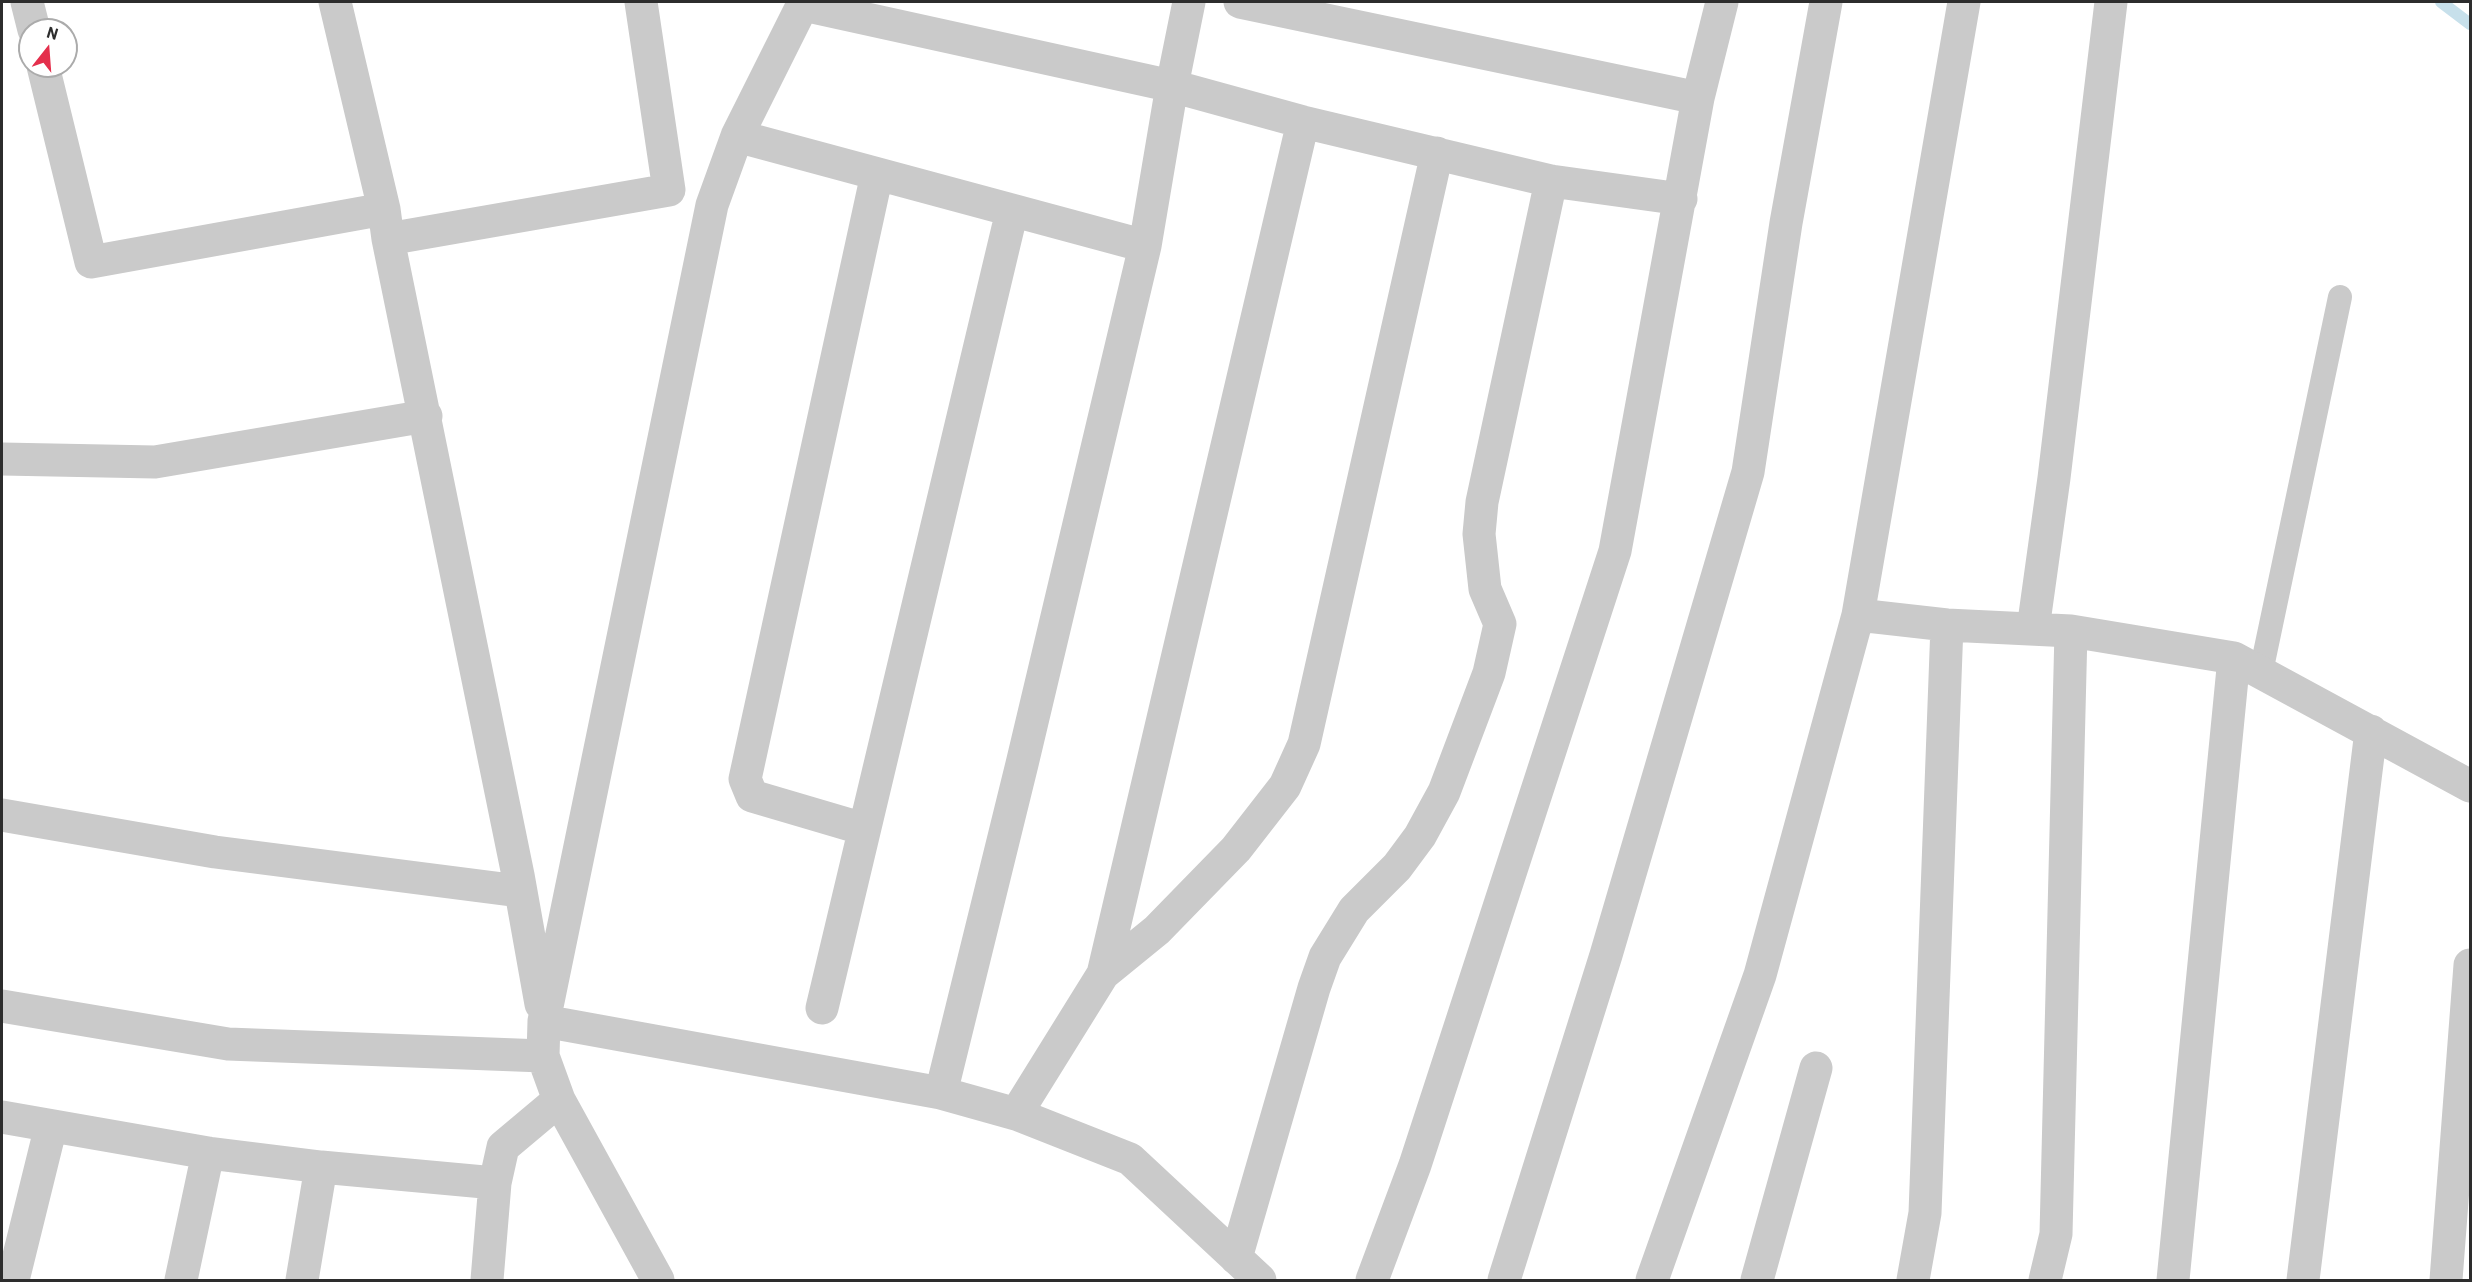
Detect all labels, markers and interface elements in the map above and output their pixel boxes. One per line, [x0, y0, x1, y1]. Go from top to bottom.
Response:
north arrow [18, 18, 78, 78]
text: N [45, 22, 61, 43]

